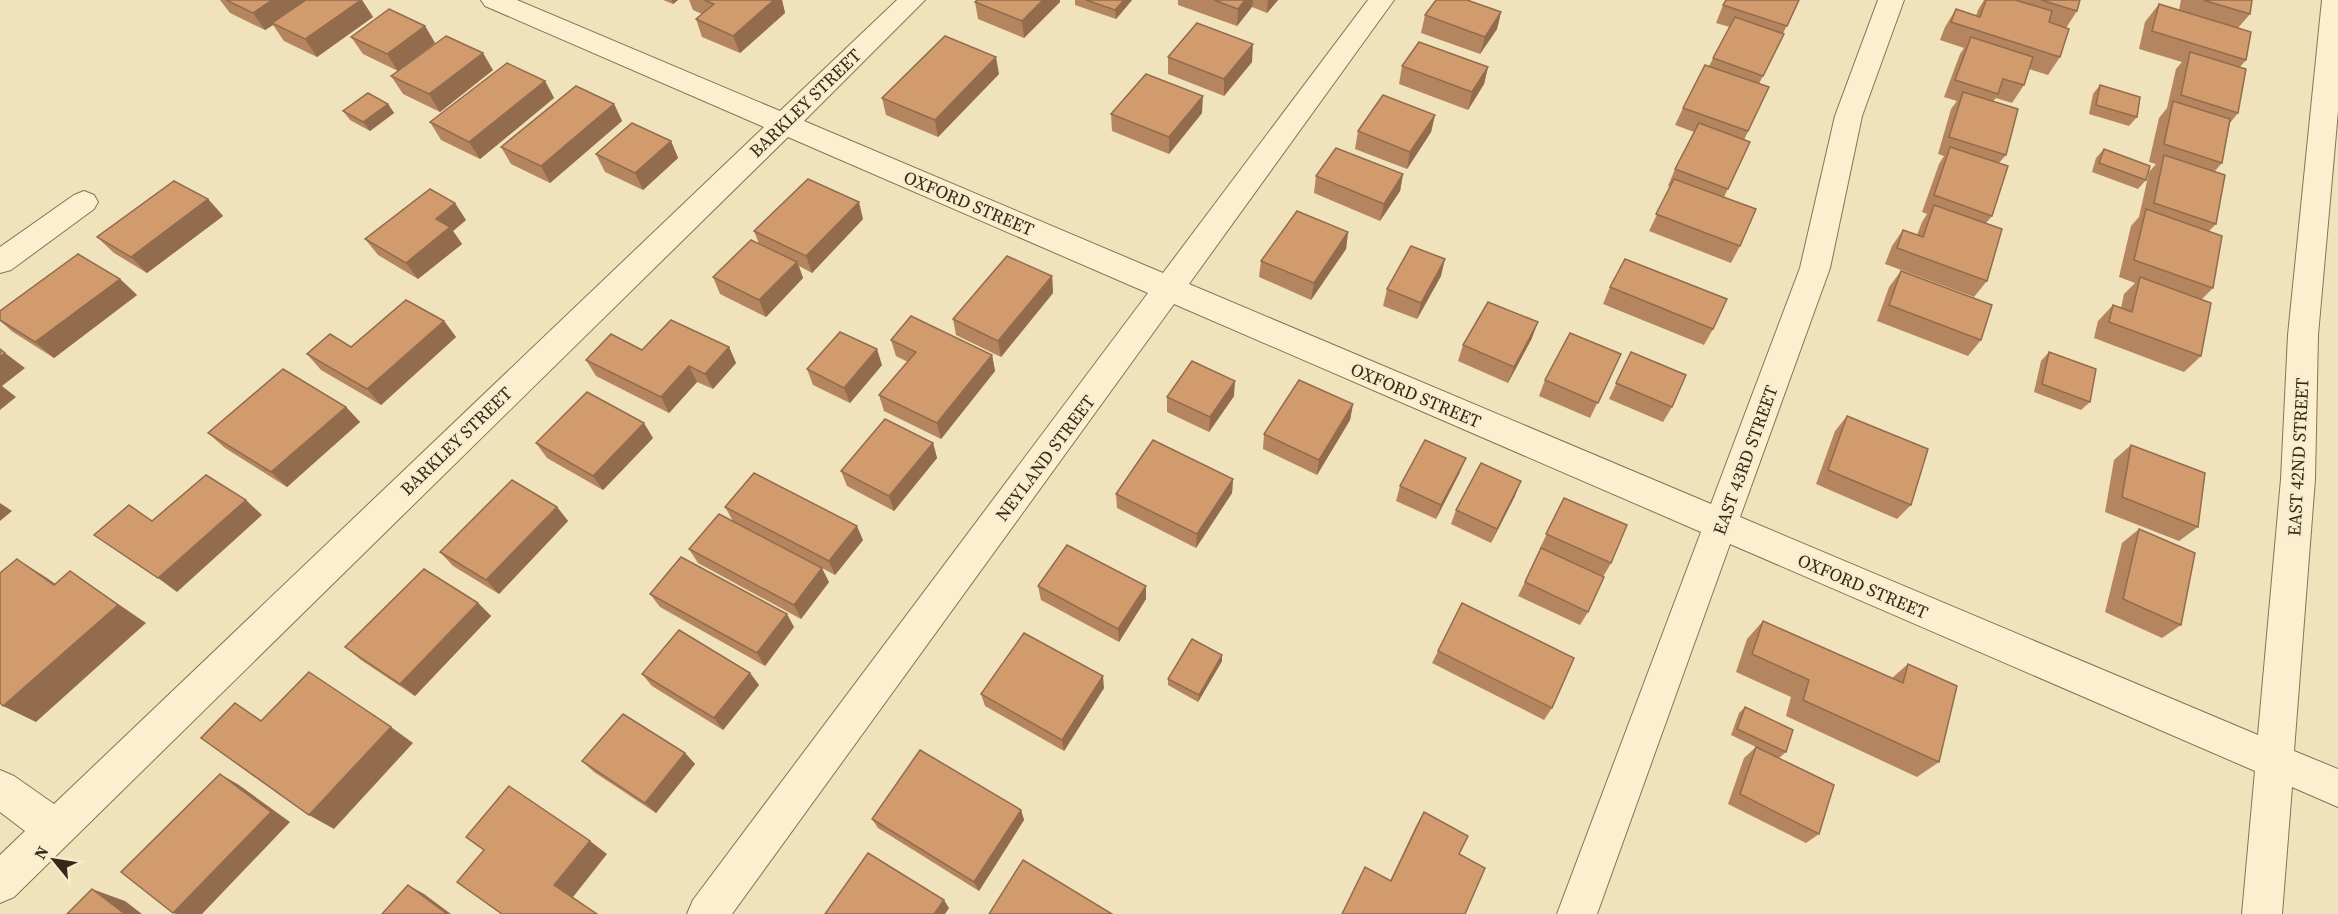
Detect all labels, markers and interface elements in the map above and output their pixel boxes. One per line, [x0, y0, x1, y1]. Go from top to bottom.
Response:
street label: BARKLEY STREET [744, 43, 866, 163]
street label: OXFORD STREET [900, 164, 1038, 242]
street label: OXFORD STREET [1347, 356, 1485, 434]
street label: EAST 42ND STREET [2281, 377, 2315, 537]
street label: BARKLEY STREET [395, 381, 517, 501]
street label: EAST 43RD STREET [1706, 382, 1784, 538]
street label: NEYLAND STREET [989, 390, 1101, 526]
street label: OXFORD STREET [1794, 547, 1932, 625]
north arrow [24, 830, 84, 890]
text: N [29, 842, 54, 863]

